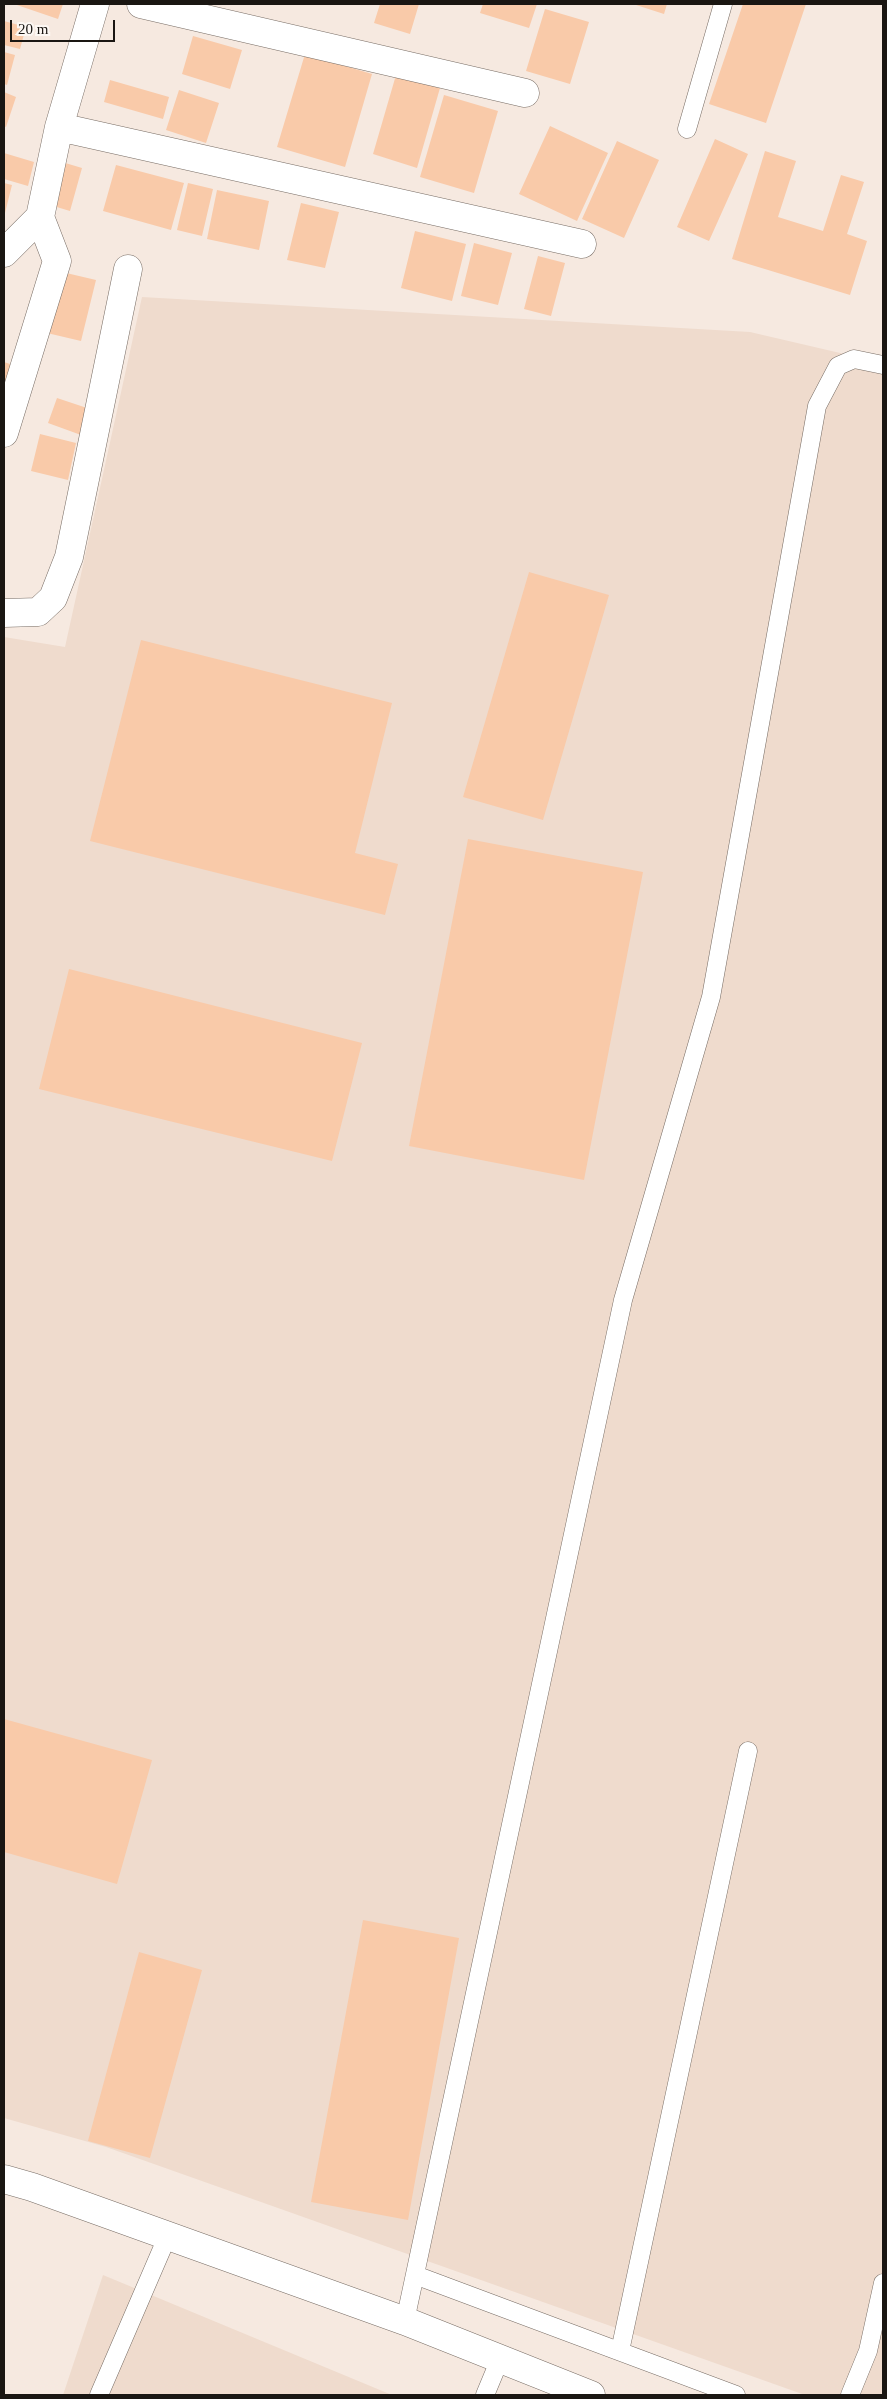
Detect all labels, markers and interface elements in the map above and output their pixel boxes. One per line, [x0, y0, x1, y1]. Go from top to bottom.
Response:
scale bar [12, 10, 118, 42]
text: 20 m [18, 21, 48, 37]

